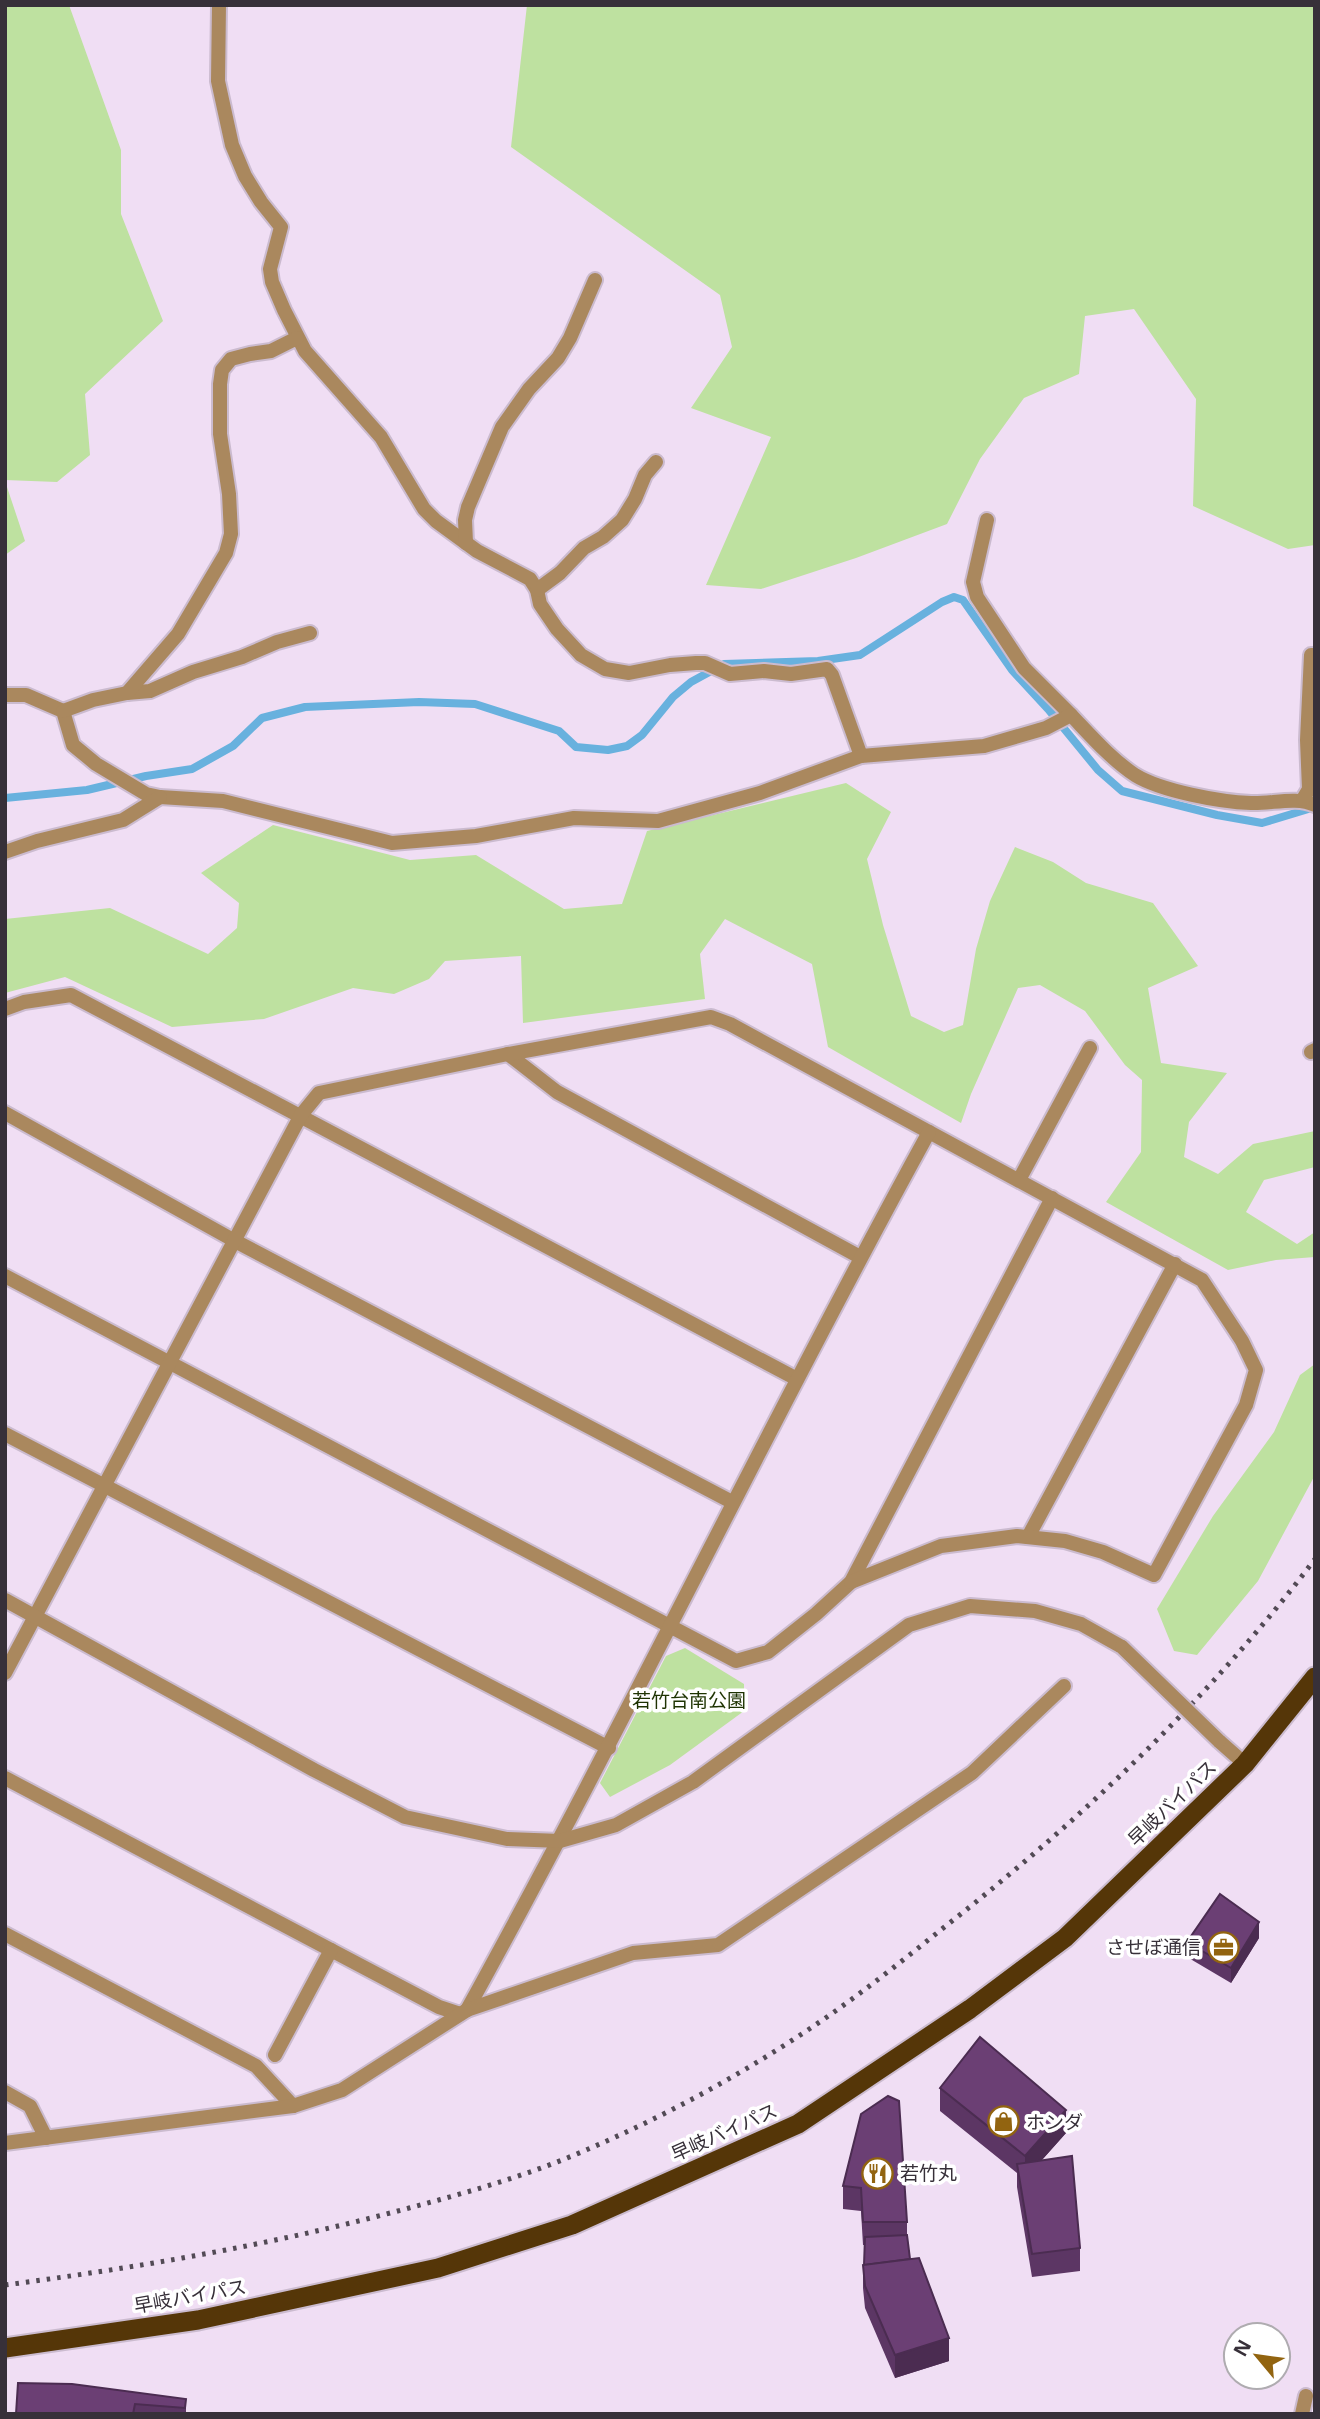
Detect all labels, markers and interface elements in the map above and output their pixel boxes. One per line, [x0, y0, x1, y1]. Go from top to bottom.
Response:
park label: 若竹台南公園 [632, 1687, 746, 1713]
street label: 早岐バイパス [1122, 1754, 1222, 1852]
office icon: させぼ通信 [1207, 1930, 1241, 1964]
place label: させぼ通信 [1106, 1934, 1201, 1960]
street label: 早岐バイパス [667, 2097, 781, 2167]
shop icon: ホンダ [986, 2105, 1020, 2139]
place label: ホンダ [1026, 2109, 1083, 2135]
restaurant icon: 若竹丸 [860, 2156, 894, 2190]
place label: 若竹丸 [900, 2160, 957, 2186]
street label: 早岐バイパス [132, 2273, 248, 2319]
north arrow [1222, 2321, 1292, 2391]
text: N [1227, 2335, 1257, 2361]

